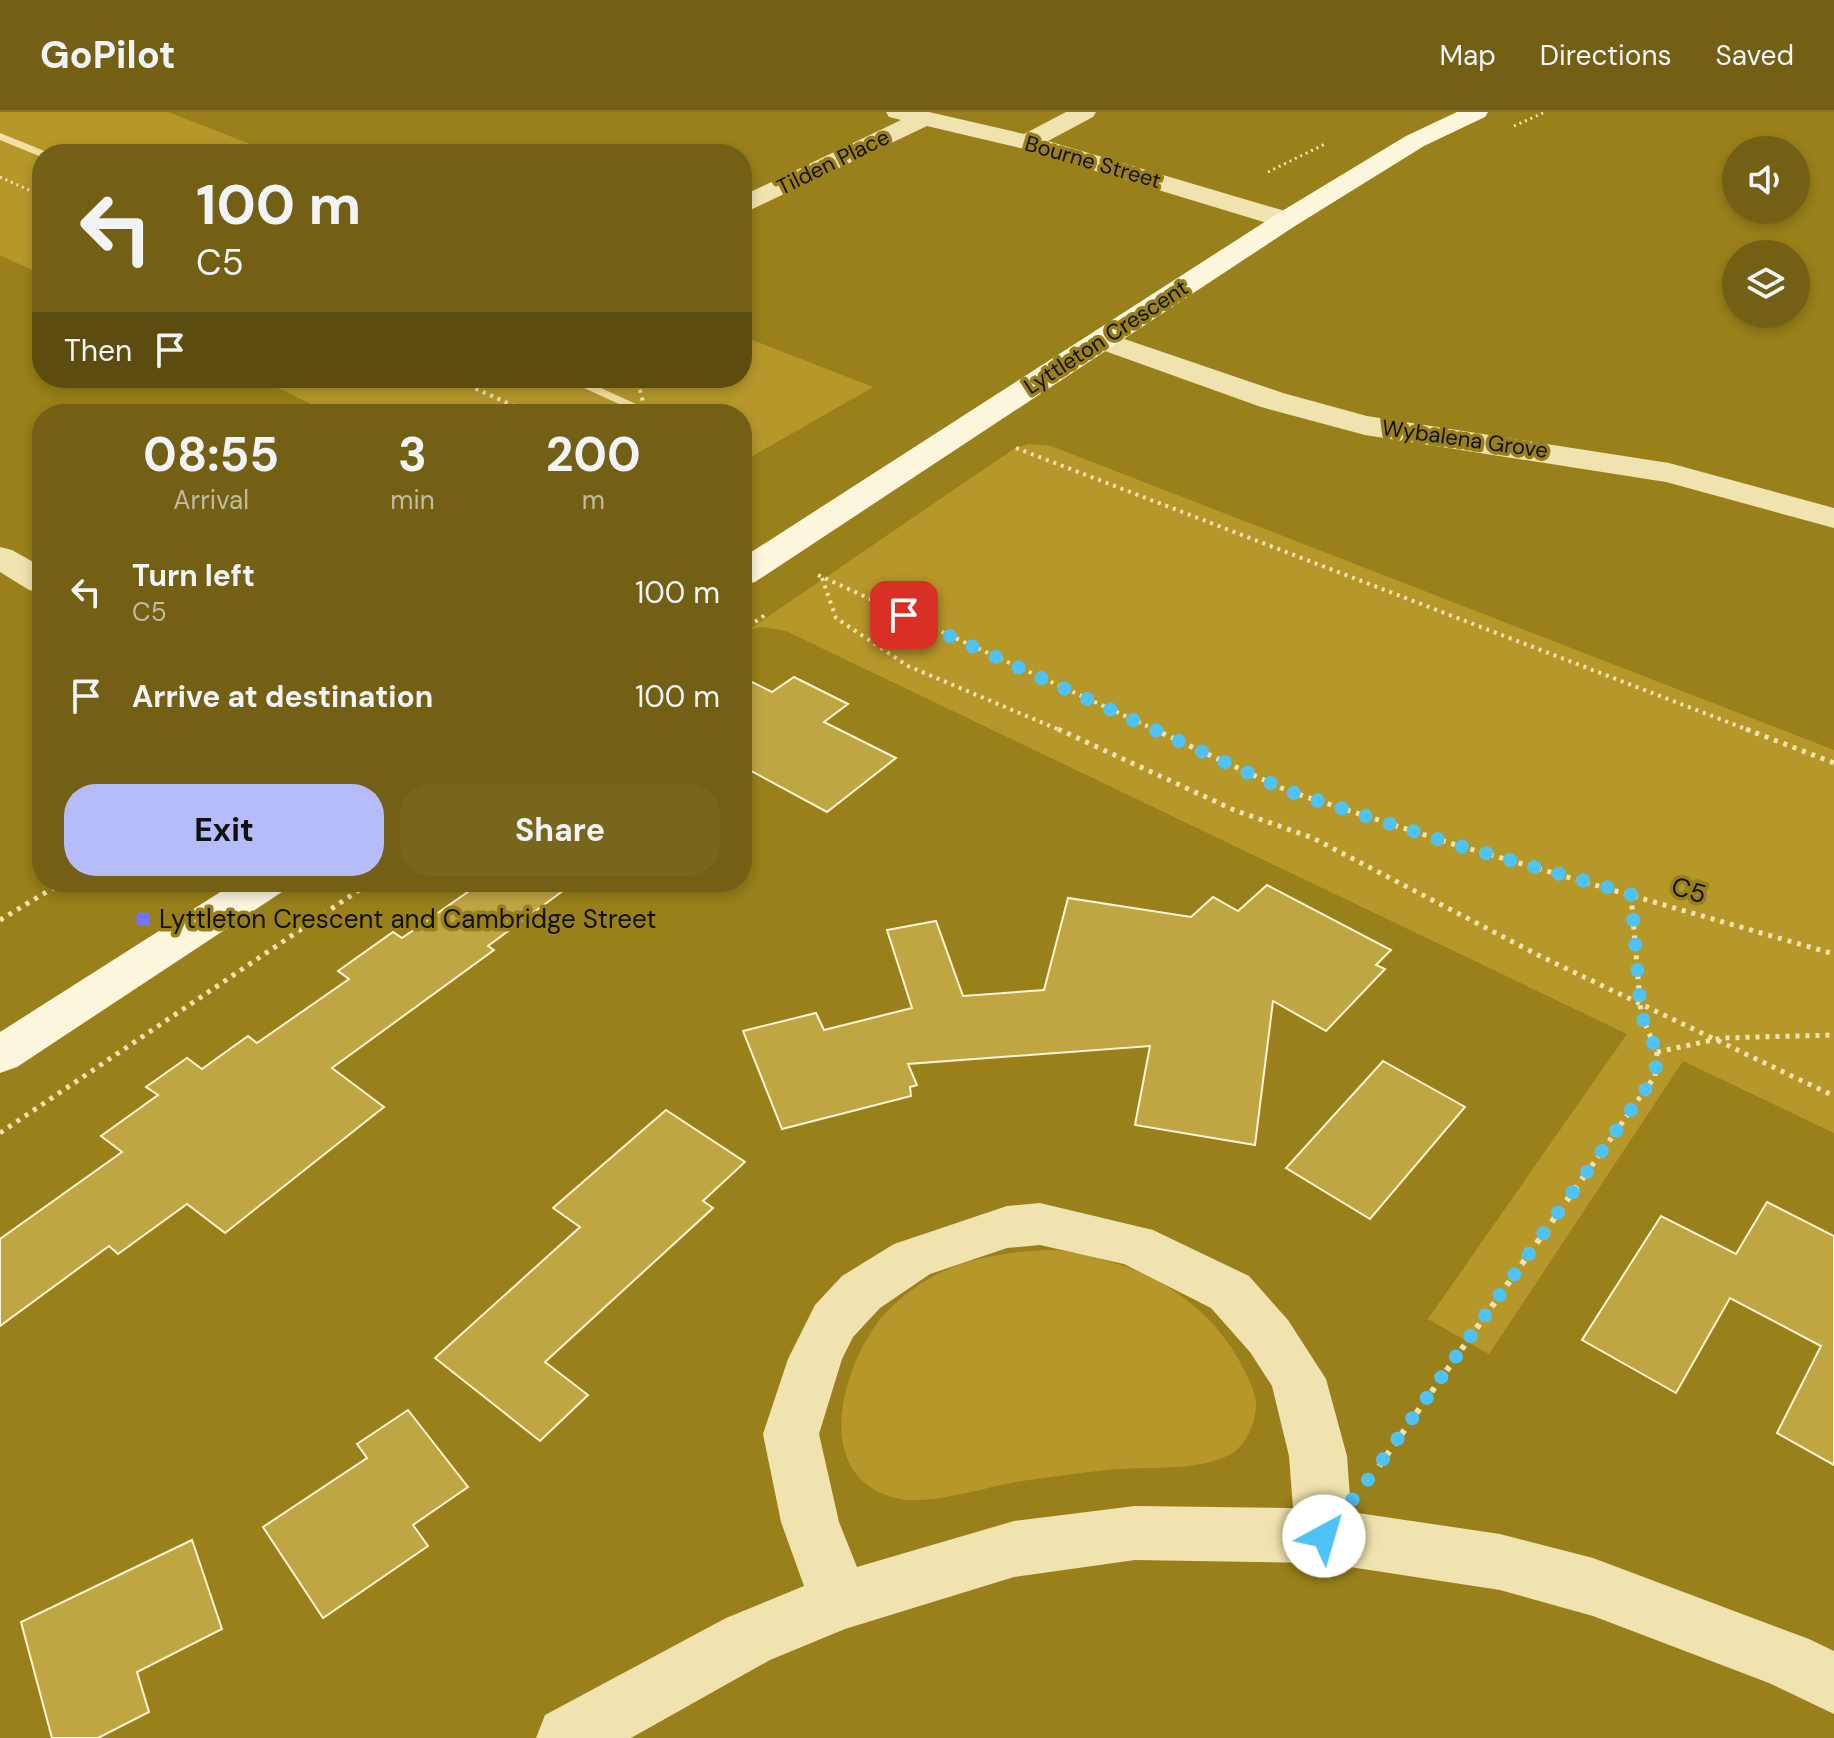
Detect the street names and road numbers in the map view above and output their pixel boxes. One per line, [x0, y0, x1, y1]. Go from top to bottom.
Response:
street label: Tilden Place [772, 122, 894, 202]
street label: Bourne Street [1022, 129, 1164, 195]
street label: Lyttleton Crescent [1018, 273, 1194, 401]
street label: Wybalena Grove [1380, 413, 1550, 465]
street label: C5 [1668, 869, 1710, 911]

